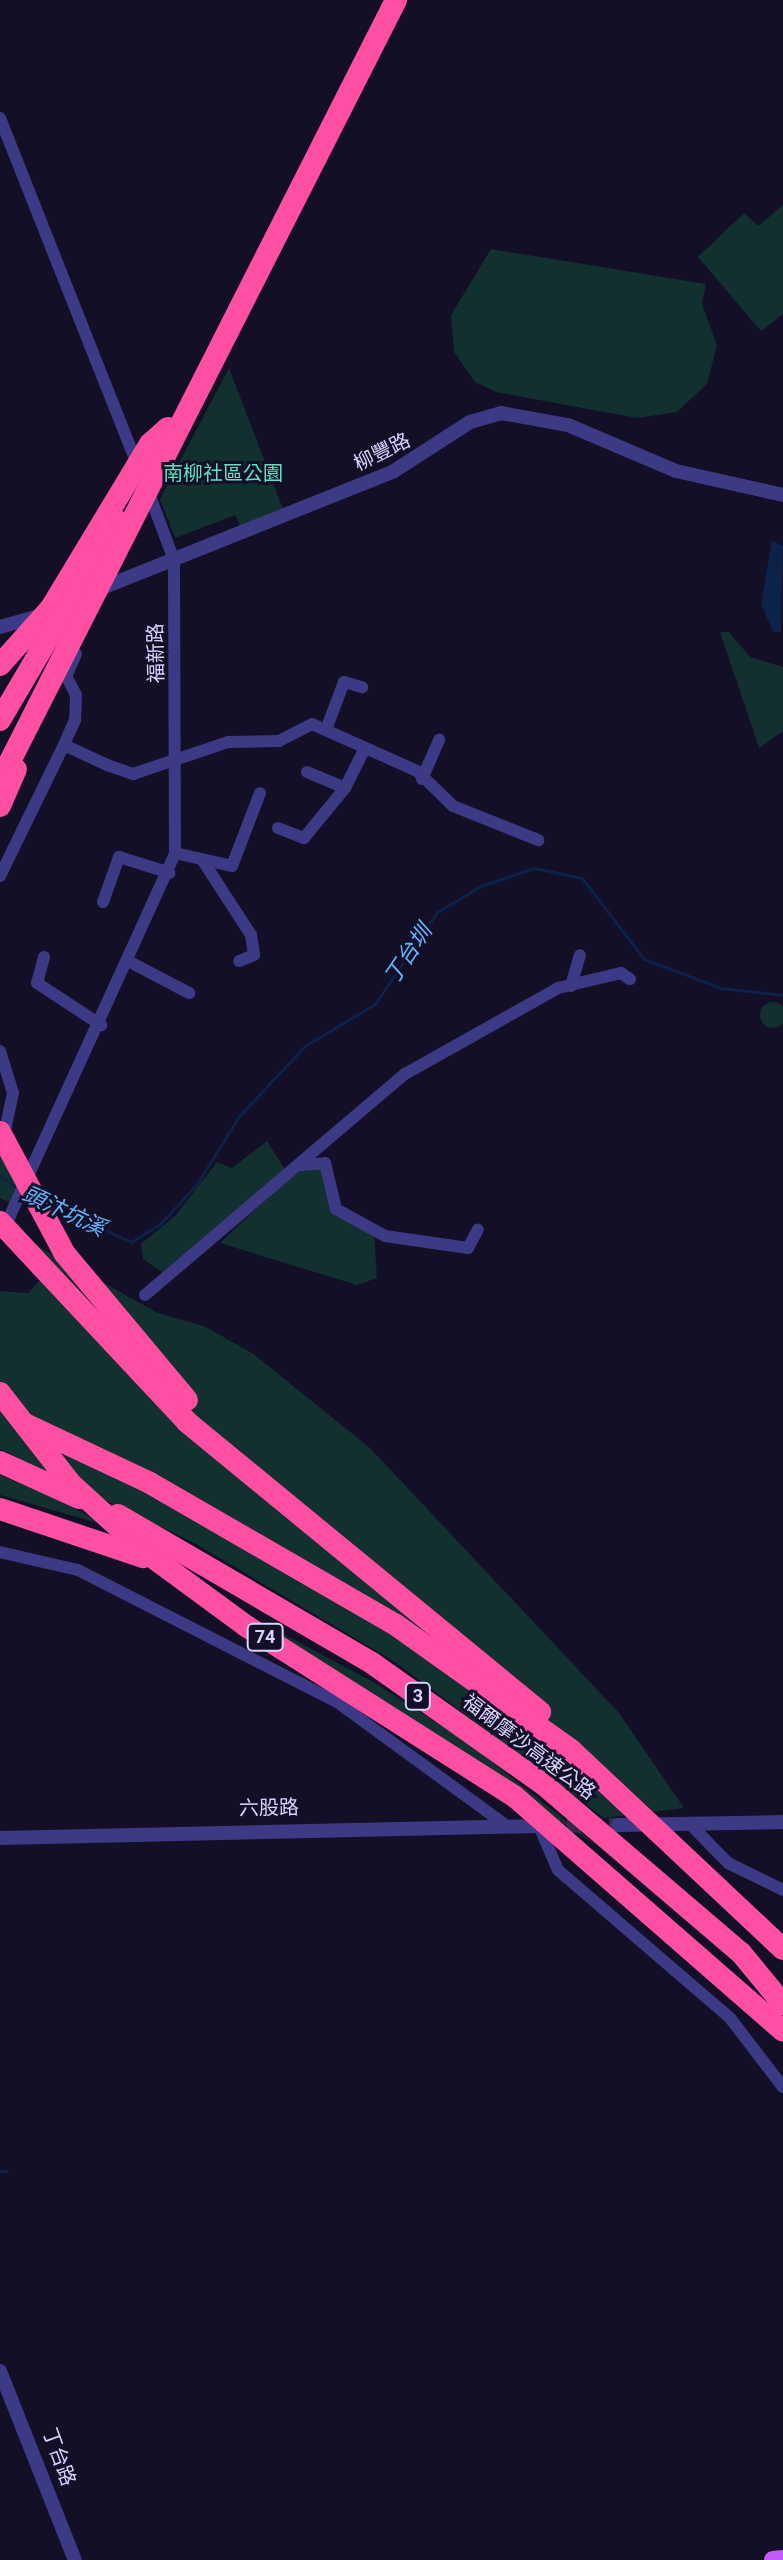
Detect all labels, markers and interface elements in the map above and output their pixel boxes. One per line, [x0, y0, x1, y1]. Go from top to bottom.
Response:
street label: 柳豐路 [350, 428, 414, 476]
park label: 南柳社區公園 [163, 461, 283, 485]
street label: 福新路 [143, 623, 169, 683]
water label: 丁台圳 [379, 919, 437, 989]
water label: 頭汴坑溪 [19, 1180, 109, 1242]
road number: 74 [245, 1623, 285, 1651]
road number: 3 [404, 1682, 432, 1710]
street label: 福爾摩沙高速公路 [458, 1689, 600, 1805]
street label: 六股路 [239, 1795, 299, 1821]
street label: 丁台路 [37, 2425, 81, 2489]

